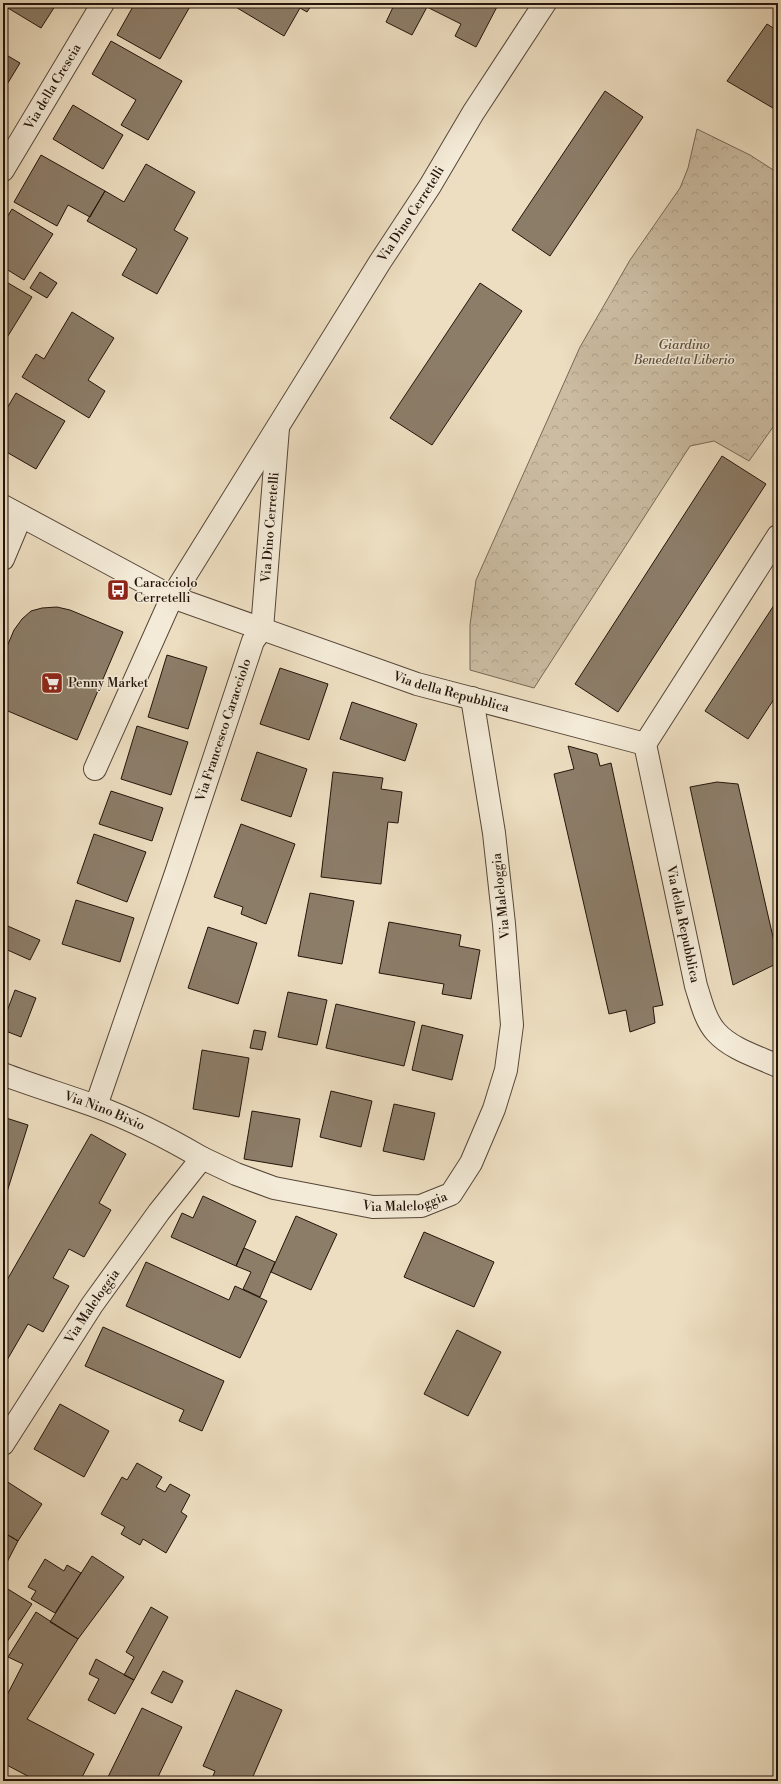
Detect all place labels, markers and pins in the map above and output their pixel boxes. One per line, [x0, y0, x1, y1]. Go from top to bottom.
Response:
place label: Caracciolo Cerretelli [134, 575, 198, 606]
bus stop icon: Caracciolo Cerretelli [105, 577, 131, 603]
supermarket icon: Penny Market [39, 670, 65, 696]
place label: Penny Market [68, 675, 149, 691]

